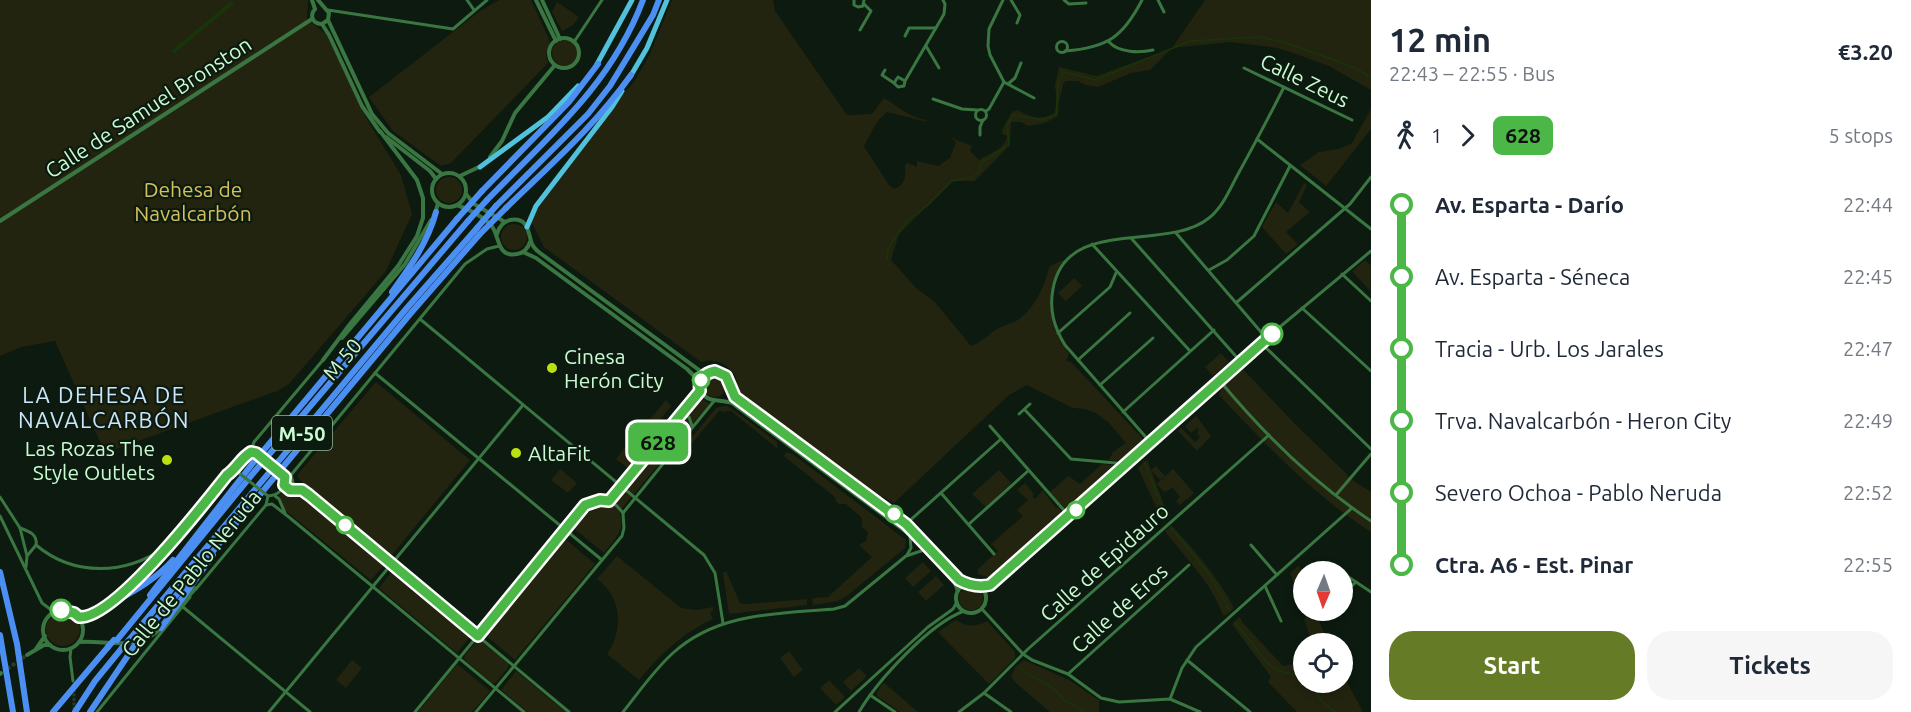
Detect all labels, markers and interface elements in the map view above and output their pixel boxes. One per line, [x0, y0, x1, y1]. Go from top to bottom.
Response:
text: 12 min [1389, 21, 1491, 58]
street label: Calle de Samuel Bronston [41, 31, 255, 183]
text: €3.20 [1838, 39, 1893, 64]
street label: Calle Zeus [1257, 48, 1353, 112]
text: 22:43 – 22:55 · Bus [1389, 62, 1555, 85]
icon: walk [1389, 119, 1422, 152]
icon: forward [1451, 119, 1484, 152]
text: 628 [1505, 123, 1541, 147]
text: 1 [1431, 124, 1442, 147]
text: 5 stops [1829, 124, 1893, 147]
park label: Dehesa de Navalcarbón [134, 177, 252, 225]
text: Av. Esparta - Darío [1435, 192, 1624, 217]
text: 22:44 [1843, 193, 1893, 216]
text: Av. Esparta - Séneca [1435, 264, 1630, 289]
text: 22:45 [1843, 265, 1893, 288]
unlabelled marker [1261, 323, 1283, 345]
street label: M 50 [318, 333, 366, 385]
text: Tracia - Urb. Los Jarales [1435, 336, 1664, 361]
text: 22:47 [1843, 337, 1893, 360]
place label: Cinesa Herón City [564, 344, 664, 392]
marker: Cinesa Herón City [545, 361, 559, 375]
unlabelled marker [692, 371, 710, 389]
district label: LA DEHESA DE NAVALCARBÓN [18, 382, 190, 432]
text: Trva. Navalcarbón - Heron City [1435, 408, 1731, 433]
text: 22:49 [1843, 409, 1893, 432]
road number: M-50 [272, 416, 332, 450]
line badge: 628 [624, 422, 692, 462]
text: 628 [640, 430, 676, 454]
place label: Las Rozas The Style Outlets [25, 436, 155, 484]
place label: AltaFit [528, 441, 591, 465]
marker: AltaFit [509, 446, 523, 460]
marker: Las Rozas The Style Outlets [160, 453, 174, 467]
text: Severo Ochoa - Pablo Neruda [1435, 480, 1722, 505]
text: 22:52 [1843, 481, 1893, 504]
street label: Calle de Pablo Neruda [116, 485, 266, 661]
street label: Calle de Epidauro [1035, 498, 1173, 626]
unlabelled marker [1067, 501, 1085, 519]
unlabelled marker [885, 505, 903, 523]
unlabelled marker [336, 516, 354, 534]
text: Ctra. A6 - Est. Pinar [1435, 552, 1633, 577]
text: 22:55 [1843, 553, 1893, 576]
street label: Calle de Eros [1066, 559, 1172, 657]
north arrow [1293, 561, 1353, 621]
map controls [1293, 561, 1353, 693]
unlabelled marker [50, 599, 72, 621]
button: Start [1389, 631, 1635, 700]
button: Tickets [1647, 631, 1893, 700]
button: locate [1293, 633, 1353, 693]

